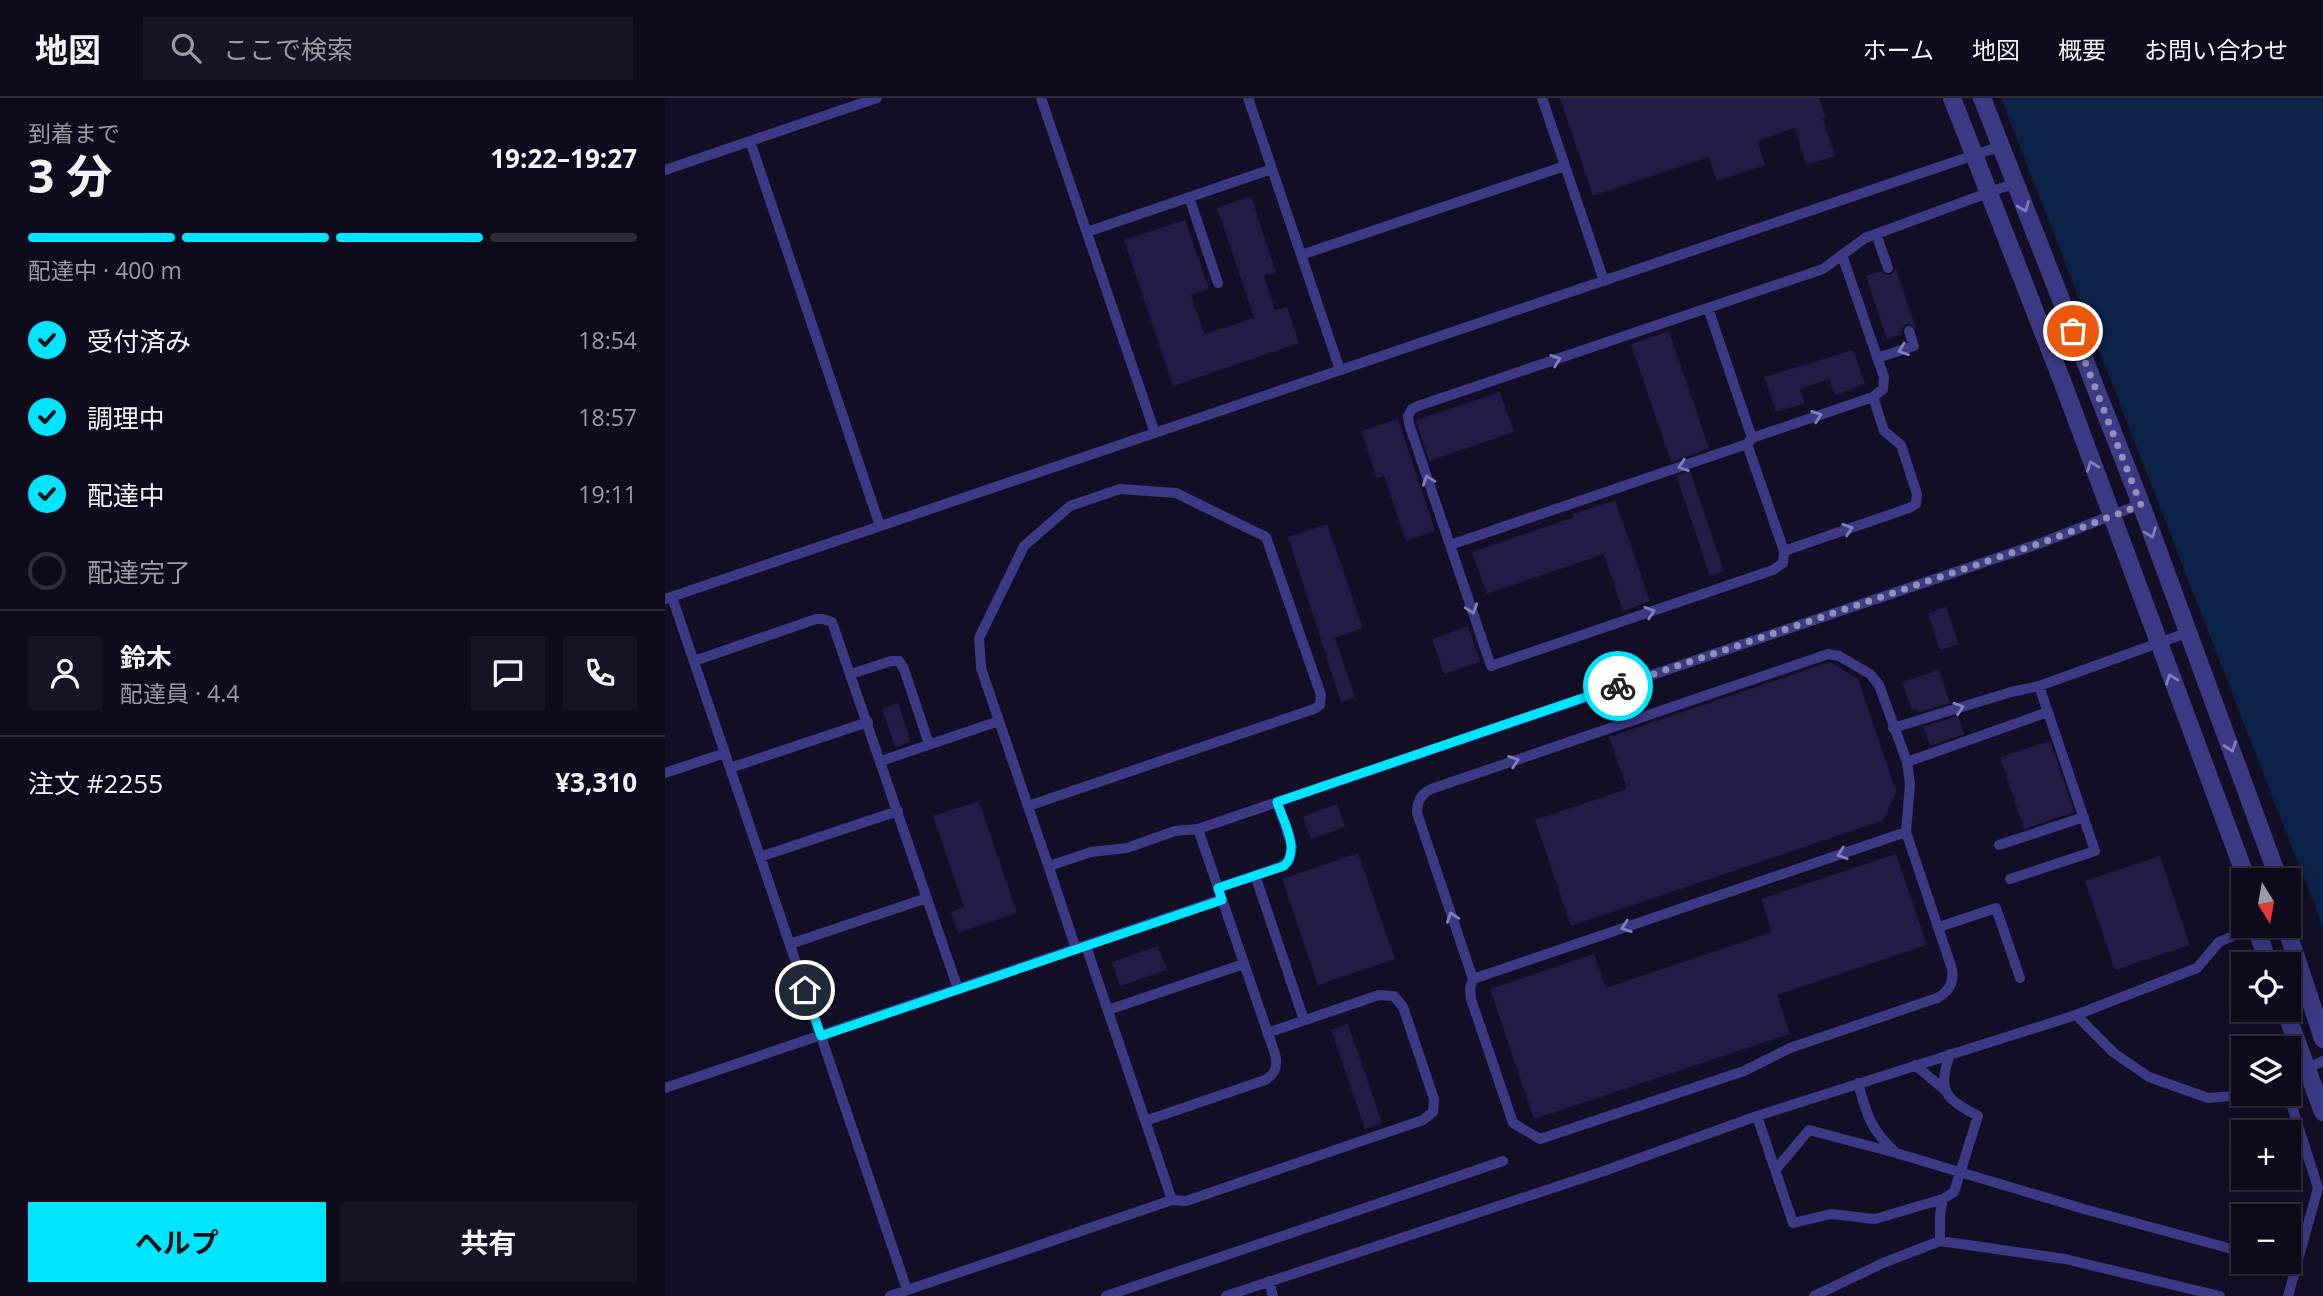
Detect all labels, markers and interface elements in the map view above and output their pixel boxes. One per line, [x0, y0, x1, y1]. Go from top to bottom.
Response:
search box [143, 17, 633, 80]
text: 地図 [35, 27, 101, 72]
icon: search [167, 29, 205, 67]
text: ここで検索 [223, 31, 353, 67]
text: ホーム [1863, 33, 1934, 66]
text: 地図 [1972, 33, 2020, 66]
text: 概要 [2058, 33, 2106, 66]
text: お問い合わせ [2144, 33, 2288, 66]
text: 到着まで [28, 117, 120, 149]
text: 19:22–19:27 [490, 140, 637, 176]
text: 3 分 [28, 144, 112, 206]
one-way arrow [2016, 201, 2030, 213]
text: 配達中 · 400 m [28, 254, 182, 286]
pin [2043, 301, 2103, 361]
icon: bag [2054, 312, 2092, 350]
icon: check [28, 321, 66, 359]
text: 受付済み [87, 323, 191, 359]
text: 18:54 [578, 324, 637, 356]
one-way arrow [1898, 341, 1910, 355]
one-way arrow [1549, 354, 1561, 368]
icon: check [28, 398, 66, 436]
text: 調理中 [87, 400, 165, 436]
text: 18:57 [578, 401, 637, 433]
one-way arrow [1810, 410, 1822, 424]
one-way arrow [1677, 457, 1689, 472]
one-way arrow [2087, 460, 2101, 472]
one-way arrow [1422, 474, 1436, 487]
icon: check [28, 475, 66, 513]
text: 配達中 [87, 477, 165, 513]
text: 19:11 [578, 478, 637, 510]
one-way arrow [1842, 523, 1854, 537]
one-way arrow [2143, 527, 2157, 539]
text: 配達完了 [87, 554, 191, 590]
one-way arrow [1464, 603, 1478, 615]
one-way arrow [1643, 606, 1656, 620]
button: person [28, 636, 102, 710]
button: chat [471, 636, 545, 710]
button: phone [563, 636, 637, 710]
text: 鈴木 [120, 639, 172, 675]
courier [1583, 651, 1653, 721]
icon: bike [1599, 667, 1637, 705]
one-way arrow [2166, 673, 2180, 685]
text: 配達員 · 4.4 [120, 677, 239, 709]
one-way arrow [1952, 702, 1964, 717]
one-way arrow [2222, 740, 2236, 752]
one-way arrow [1507, 755, 1520, 769]
text: ¥3,310 [555, 764, 637, 800]
text: 注文 #2255 [28, 765, 163, 801]
one-way arrow [1836, 845, 1848, 860]
north arrow [2231, 868, 2301, 938]
map controls [2231, 868, 2301, 1274]
one-way arrow [1446, 911, 1460, 924]
one-way arrow [1621, 919, 1633, 933]
button: locate [2231, 952, 2301, 1022]
pin [775, 960, 835, 1020]
icon: home [786, 971, 824, 1009]
button: layers [2231, 1036, 2301, 1106]
button: + [2231, 1120, 2301, 1190]
button: ヘルプ [28, 1202, 326, 1282]
button: 共有 [340, 1202, 637, 1282]
button: − [2231, 1204, 2301, 1274]

